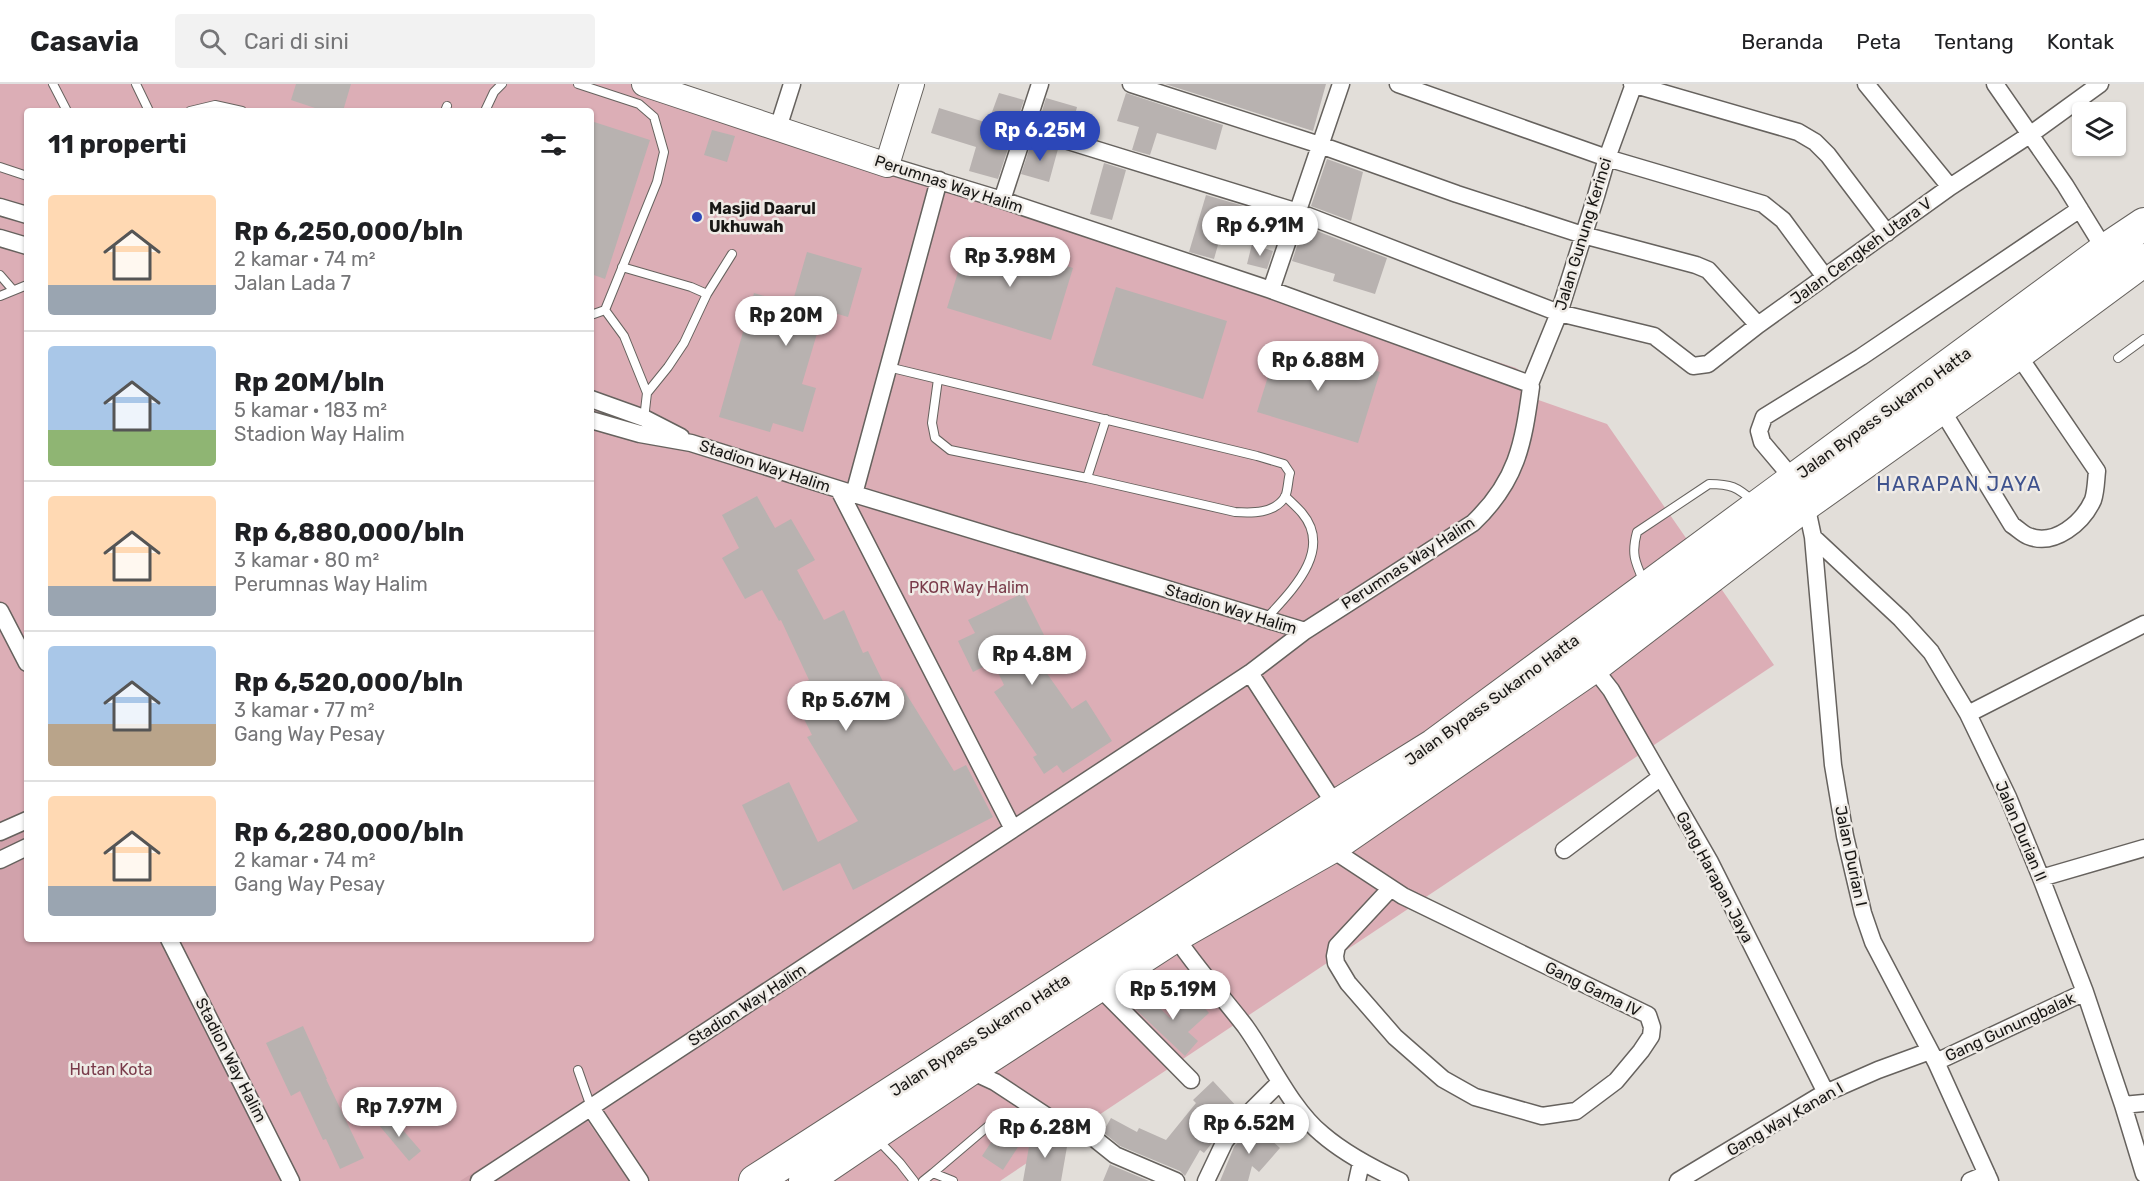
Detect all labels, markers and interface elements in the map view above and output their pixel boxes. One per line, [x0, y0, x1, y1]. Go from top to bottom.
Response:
search box [175, 14, 595, 68]
text: Casavia [30, 25, 139, 58]
icon: search [196, 25, 229, 58]
text: Cari di sini [244, 28, 349, 55]
text: Beranda [1741, 29, 1823, 54]
text: Peta [1856, 29, 1901, 54]
text: Tentang [1934, 29, 2014, 54]
text: Kontak [2047, 29, 2114, 54]
map controls [2072, 102, 2126, 156]
button: layers [2072, 102, 2126, 156]
pin: Rp 6.25M [978, 111, 1102, 162]
text: Rp 6.25M [994, 118, 1086, 142]
icon: filters [537, 128, 570, 161]
text: 11 properti [48, 129, 187, 160]
street label: Perumnas Way Halim [872, 151, 1026, 217]
street label: Jalan Gunung Kerinci [1551, 155, 1615, 313]
street label: Jalan Cengkeh Utara V [1787, 193, 1935, 309]
place label: Masjid Daarul Ukhuwah [709, 199, 816, 236]
pin: Rp 6.91M [1198, 206, 1322, 257]
marker: Masjid Daarul Ukhuwah [690, 210, 704, 224]
text: Rp 6.91M [1216, 213, 1304, 237]
text: Rp 6,250,000/bln [234, 216, 463, 247]
icon: home [96, 219, 168, 291]
pin: Rp 3.98M [948, 237, 1072, 288]
text: Rp 3.98M [964, 244, 1056, 268]
text: 2 kamar · 74 m² [234, 247, 376, 271]
text: Jalan Lada 7 [234, 271, 351, 295]
pin: Rp 20M [737, 296, 835, 347]
text: Rp 20M [749, 303, 823, 327]
pin: Rp 6.88M [1256, 341, 1380, 392]
street label: Jalan Bypass Sukarno Hatta [1793, 344, 1975, 482]
text: Rp 6.88M [1272, 348, 1364, 372]
text: Rp 20M/bln [234, 367, 384, 398]
icon: home [96, 370, 168, 442]
text: 5 kamar · 183 m² [234, 398, 387, 422]
text: Stadion Way Halim [234, 422, 405, 446]
street label: Stadion Way Halim [697, 436, 833, 496]
district label: HARAPAN JAYA [1876, 472, 2042, 496]
street label: Perumnas Way Halim [1338, 513, 1478, 613]
text: Rp 6,880,000/bln [234, 517, 465, 548]
icon: home [96, 520, 168, 592]
text: 3 kamar · 80 m² [234, 548, 379, 572]
text: Perumnas Way Halim [234, 572, 428, 596]
park label: PKOR Way Halim [909, 578, 1029, 597]
street label: Stadion Way Halim [1163, 580, 1299, 638]
street label: Jalan Bypass Sukarno Hatta [1401, 631, 1583, 769]
pin: Rp 4.8M [977, 635, 1087, 686]
text: Rp 4.8M [992, 642, 1072, 666]
text: Rp 6,520,000/bln [234, 667, 463, 698]
icon: home [96, 670, 168, 742]
pin: Rp 5.67M [784, 681, 908, 732]
text: Rp 5.67M [801, 688, 891, 712]
text: 3 kamar · 77 m² [234, 698, 374, 722]
text: Gang Way Pesay [234, 722, 385, 746]
street label: Jalan Durian II [1991, 778, 2051, 884]
street label: Jalan Durian I [1831, 804, 1871, 908]
street label: Gang Harapan Jaya [1672, 808, 1758, 946]
text: Rp 6,280,000/bln [234, 817, 464, 848]
icon: home [96, 820, 168, 892]
text: 2 kamar · 74 m² [234, 848, 376, 872]
text: Gang Way Pesay [234, 872, 385, 896]
street label: Gang Gama IV [1542, 958, 1644, 1020]
street label: Stadion Way Halim [685, 960, 809, 1050]
street label: Jalan Bypass Sukarno Hatta [887, 970, 1073, 1100]
pin: Rp 5.19M [1111, 970, 1235, 1021]
text: Rp 5.19M [1129, 977, 1217, 1001]
street label: Gang Gunungbalak [1942, 988, 2079, 1065]
street label: Stadion Way Halim [192, 995, 270, 1125]
park label: Hutan Kota [69, 1060, 153, 1079]
street label: Gang Way Kanan I [1724, 1078, 1846, 1160]
pin: Rp 7.97M [337, 1087, 461, 1138]
text: Rp 7.97M [356, 1094, 442, 1118]
pin: Rp 6.52M [1187, 1104, 1311, 1155]
pin: Rp 6.28M [983, 1108, 1107, 1159]
text: Rp 6.52M [1203, 1111, 1295, 1135]
text: Rp 6.28M [999, 1115, 1091, 1139]

